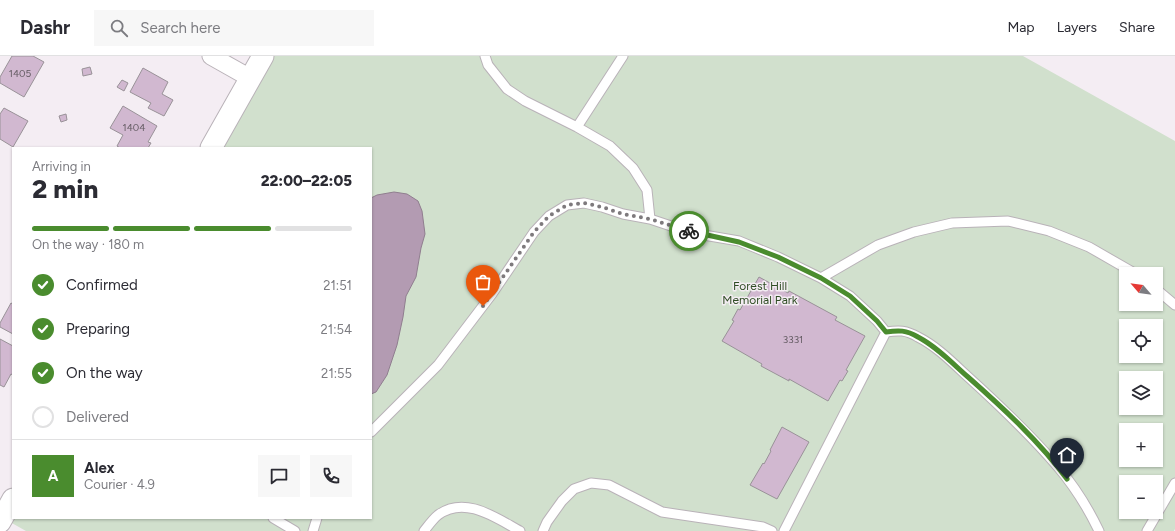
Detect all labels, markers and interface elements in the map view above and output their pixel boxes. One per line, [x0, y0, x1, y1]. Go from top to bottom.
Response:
search box [94, 10, 374, 46]
text: Dashr [20, 16, 70, 39]
icon: search [108, 17, 130, 39]
text: Search here [140, 19, 220, 37]
text: Map [1007, 19, 1035, 36]
text: Layers [1057, 19, 1097, 36]
text: Share [1119, 19, 1155, 36]
house number: 1405 [9, 67, 31, 80]
house number: 1404 [123, 121, 145, 134]
text: Arriving in [32, 159, 91, 174]
text: 22:00–22:05 [261, 172, 352, 190]
text: 2 min [32, 173, 98, 205]
courier [669, 211, 709, 251]
icon: bike [678, 220, 700, 242]
text: On the way · 180 m [32, 237, 144, 252]
pin [466, 265, 500, 306]
north arrow [1119, 267, 1163, 311]
map controls [1119, 267, 1163, 519]
icon: bag [472, 271, 494, 293]
icon: check [32, 274, 54, 296]
text: Confirmed [66, 276, 138, 294]
text: 21:51 [323, 278, 352, 293]
park label: Forest Hill Memorial Park [722, 279, 798, 307]
icon: check [32, 318, 54, 340]
button: locate [1119, 319, 1163, 363]
text: Preparing [66, 320, 130, 338]
text: 21:54 [321, 322, 352, 337]
house number: 3331 [783, 333, 803, 346]
icon: check [32, 362, 54, 384]
text: On the way [66, 364, 143, 382]
text: 21:55 [321, 366, 352, 381]
button: layers [1119, 371, 1163, 415]
text: Delivered [66, 408, 129, 426]
button: + [1119, 423, 1163, 467]
pin [1050, 438, 1084, 479]
icon: home [1056, 444, 1078, 466]
button: chat [258, 455, 300, 497]
button: phone [310, 455, 352, 497]
text: Alex [84, 459, 114, 477]
text: A [48, 467, 58, 485]
button: − [1119, 475, 1163, 519]
text: Courier · 4.9 [84, 477, 155, 492]

